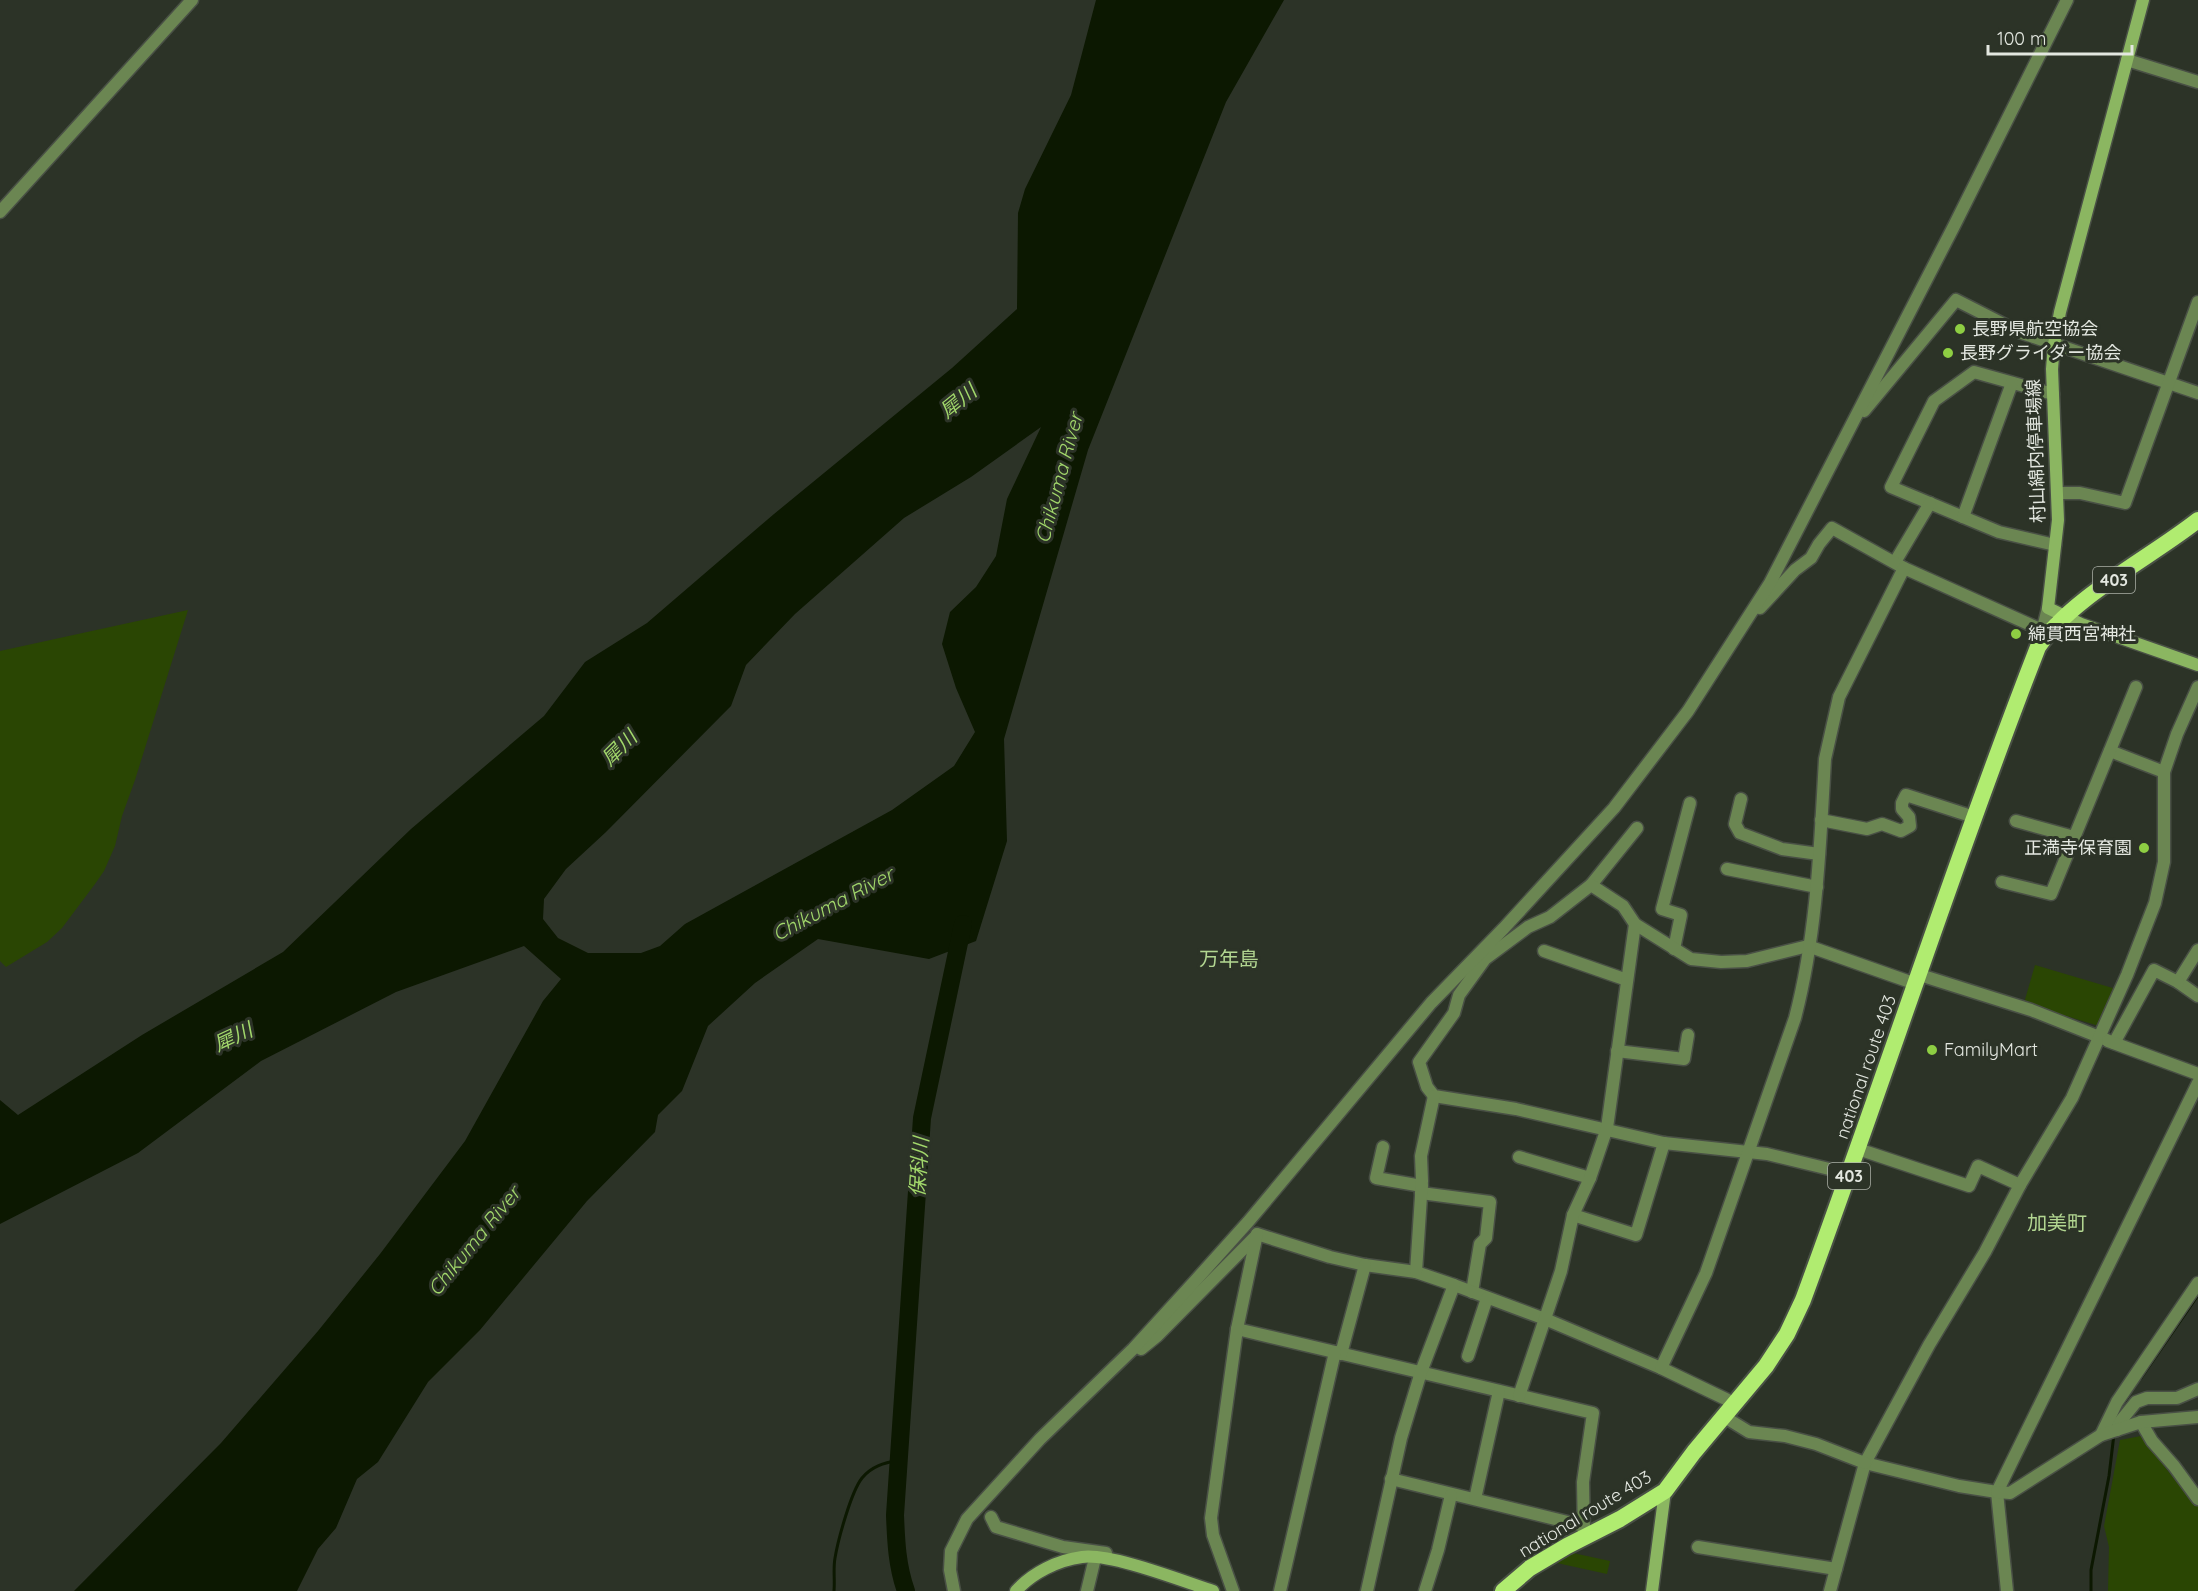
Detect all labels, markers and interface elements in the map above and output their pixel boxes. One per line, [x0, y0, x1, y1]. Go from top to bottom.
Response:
scale bar [1988, 18, 2132, 56]
text: 100 m [1997, 27, 2046, 50]
place label: 長野県航空協会 [1972, 317, 2098, 340]
marker: 長野県航空協会 [1953, 322, 1967, 336]
place label: 長野グライダー協会 [1960, 341, 2121, 364]
marker: 長野グライダー協会 [1941, 346, 1955, 360]
water label: 犀川 [934, 377, 983, 423]
street label: 村山綿内停車場線 [2021, 379, 2050, 523]
water label: Chikuma River [1029, 408, 1088, 546]
road number: 403 [2093, 567, 2135, 593]
place label: 綿貫西宮神社 [2028, 622, 2136, 645]
marker: 綿貫西宮神社 [2009, 627, 2023, 641]
water label: 犀川 [596, 723, 643, 771]
place label: 正満寺保育園 [2024, 836, 2132, 859]
marker: 正満寺保育園 [2137, 841, 2151, 855]
water label: Chikuma River [768, 860, 900, 946]
district label: 万年島 [1199, 946, 1259, 971]
street label: national route 403 [1830, 992, 1901, 1142]
water label: 犀川 [209, 1016, 258, 1056]
place label: FamilyMart [1944, 1038, 2038, 1061]
marker: FamilyMart [1925, 1043, 1939, 1057]
water label: 保科川 [904, 1134, 933, 1198]
road number: 403 [1828, 1163, 1870, 1189]
water label: Chikuma River [422, 1179, 527, 1300]
district label: 加美町 [2027, 1210, 2087, 1235]
street label: national route 403 [1514, 1465, 1655, 1562]

